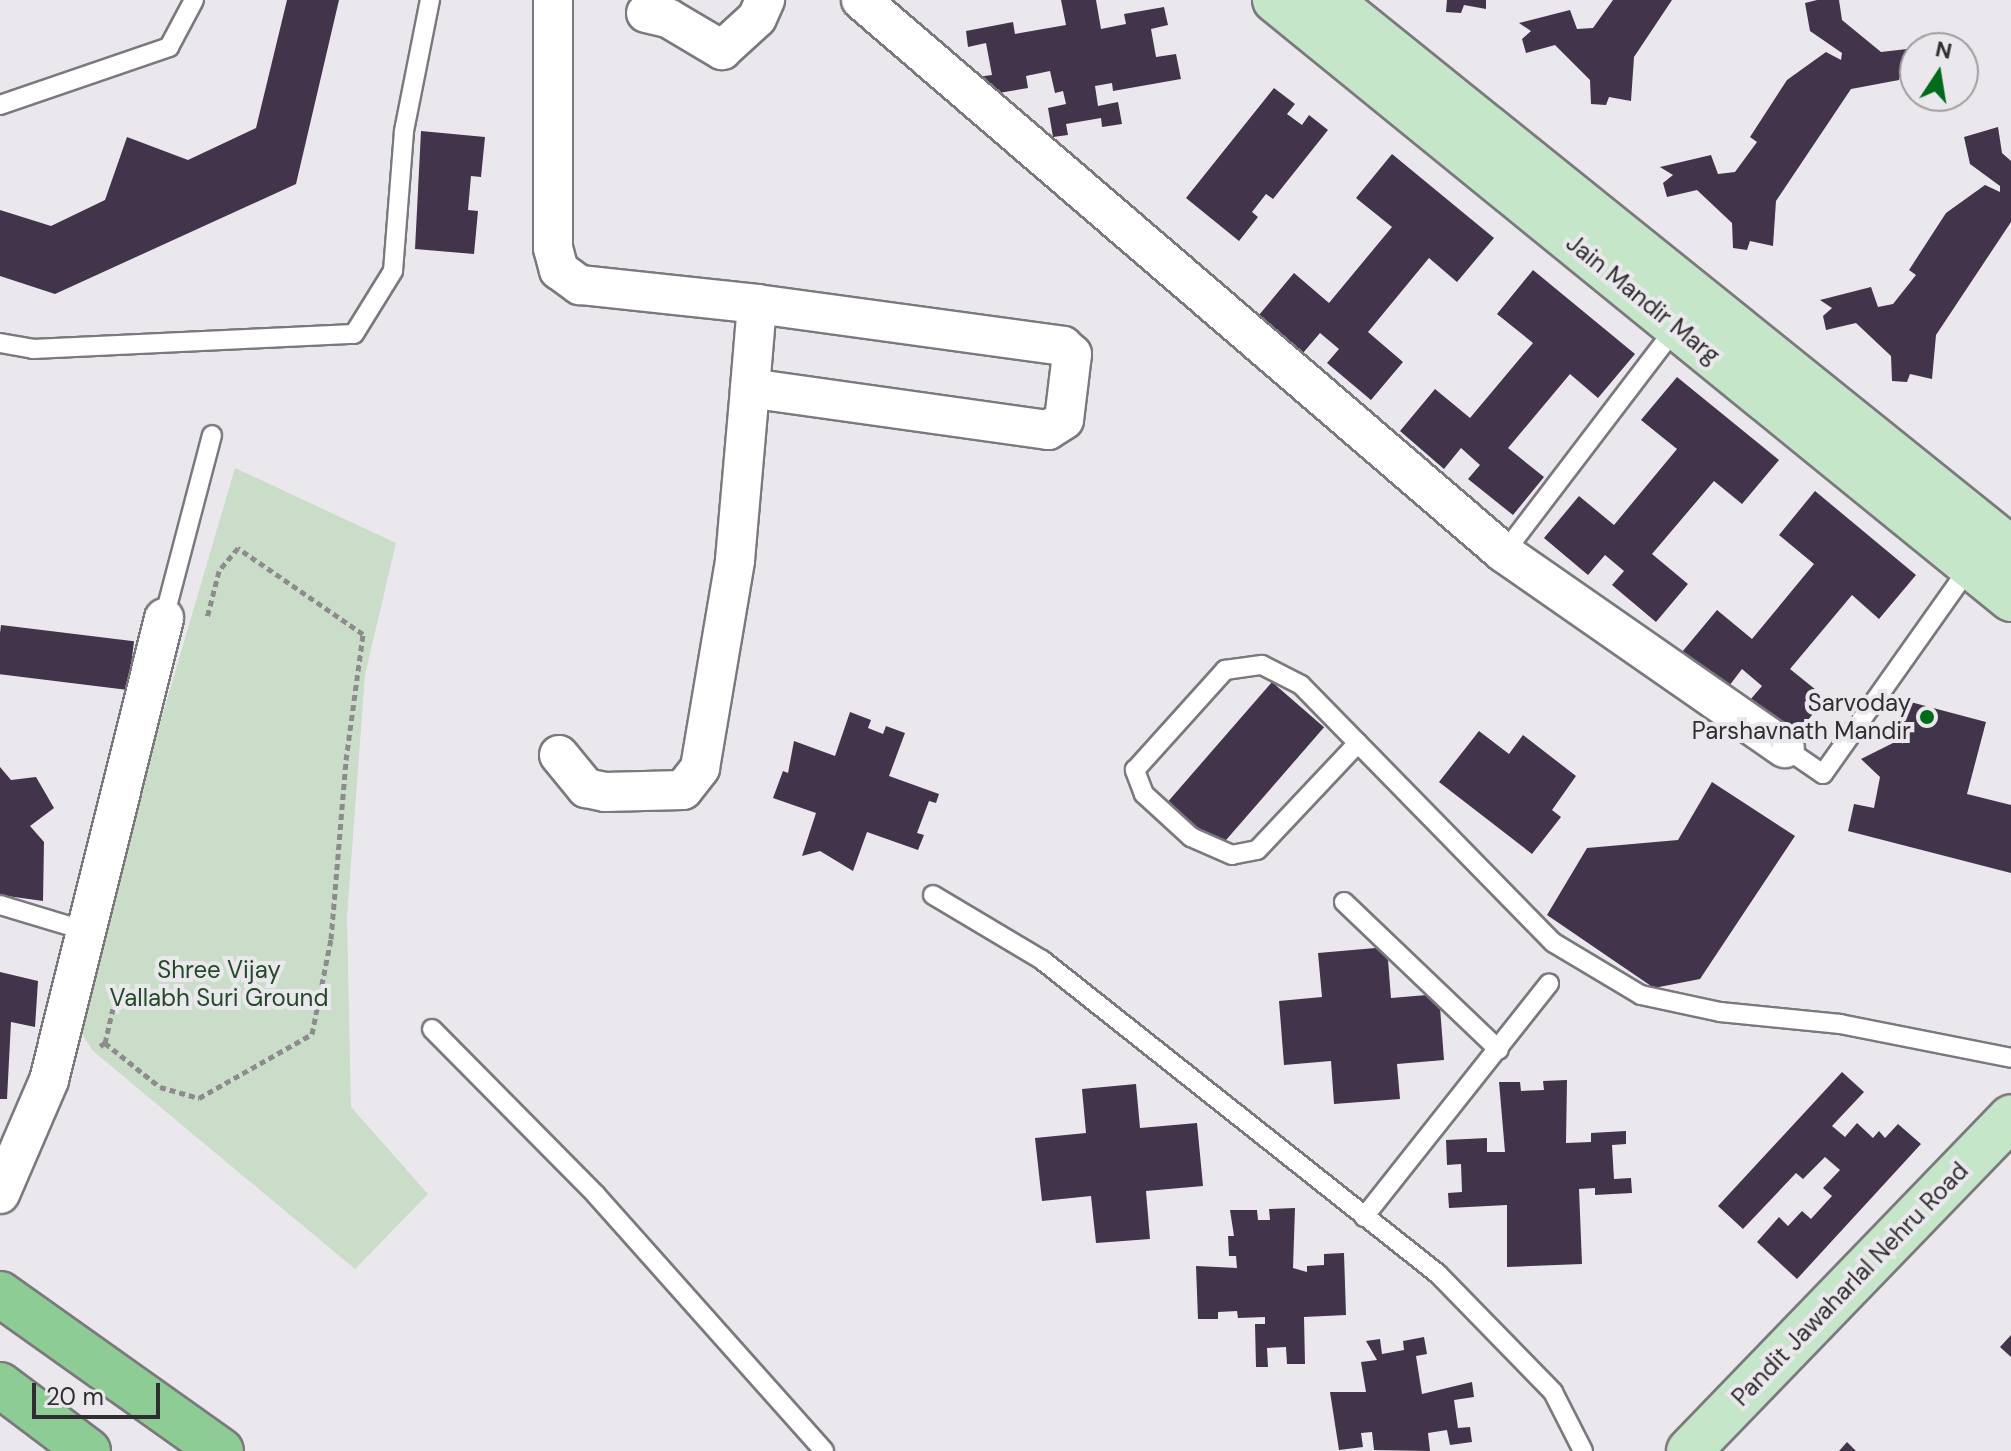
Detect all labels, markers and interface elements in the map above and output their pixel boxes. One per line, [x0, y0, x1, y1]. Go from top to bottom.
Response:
north arrow [1899, 32, 1979, 112]
text: N [1933, 34, 1955, 66]
street label: Jain Mandir Marg [1560, 228, 1726, 370]
place label: Sarvoday Parshavnath Mandir [1692, 689, 1911, 745]
marker: Sarvoday Parshavnath Mandir [1918, 708, 1936, 726]
park label: Shree Vijay Vallabh Suri Ground [110, 956, 328, 1012]
street label: Pandit Jawaharlal Nehru Road [1726, 1156, 1974, 1412]
scale bar [36, 1367, 164, 1417]
text: 20 m [46, 1381, 104, 1412]

